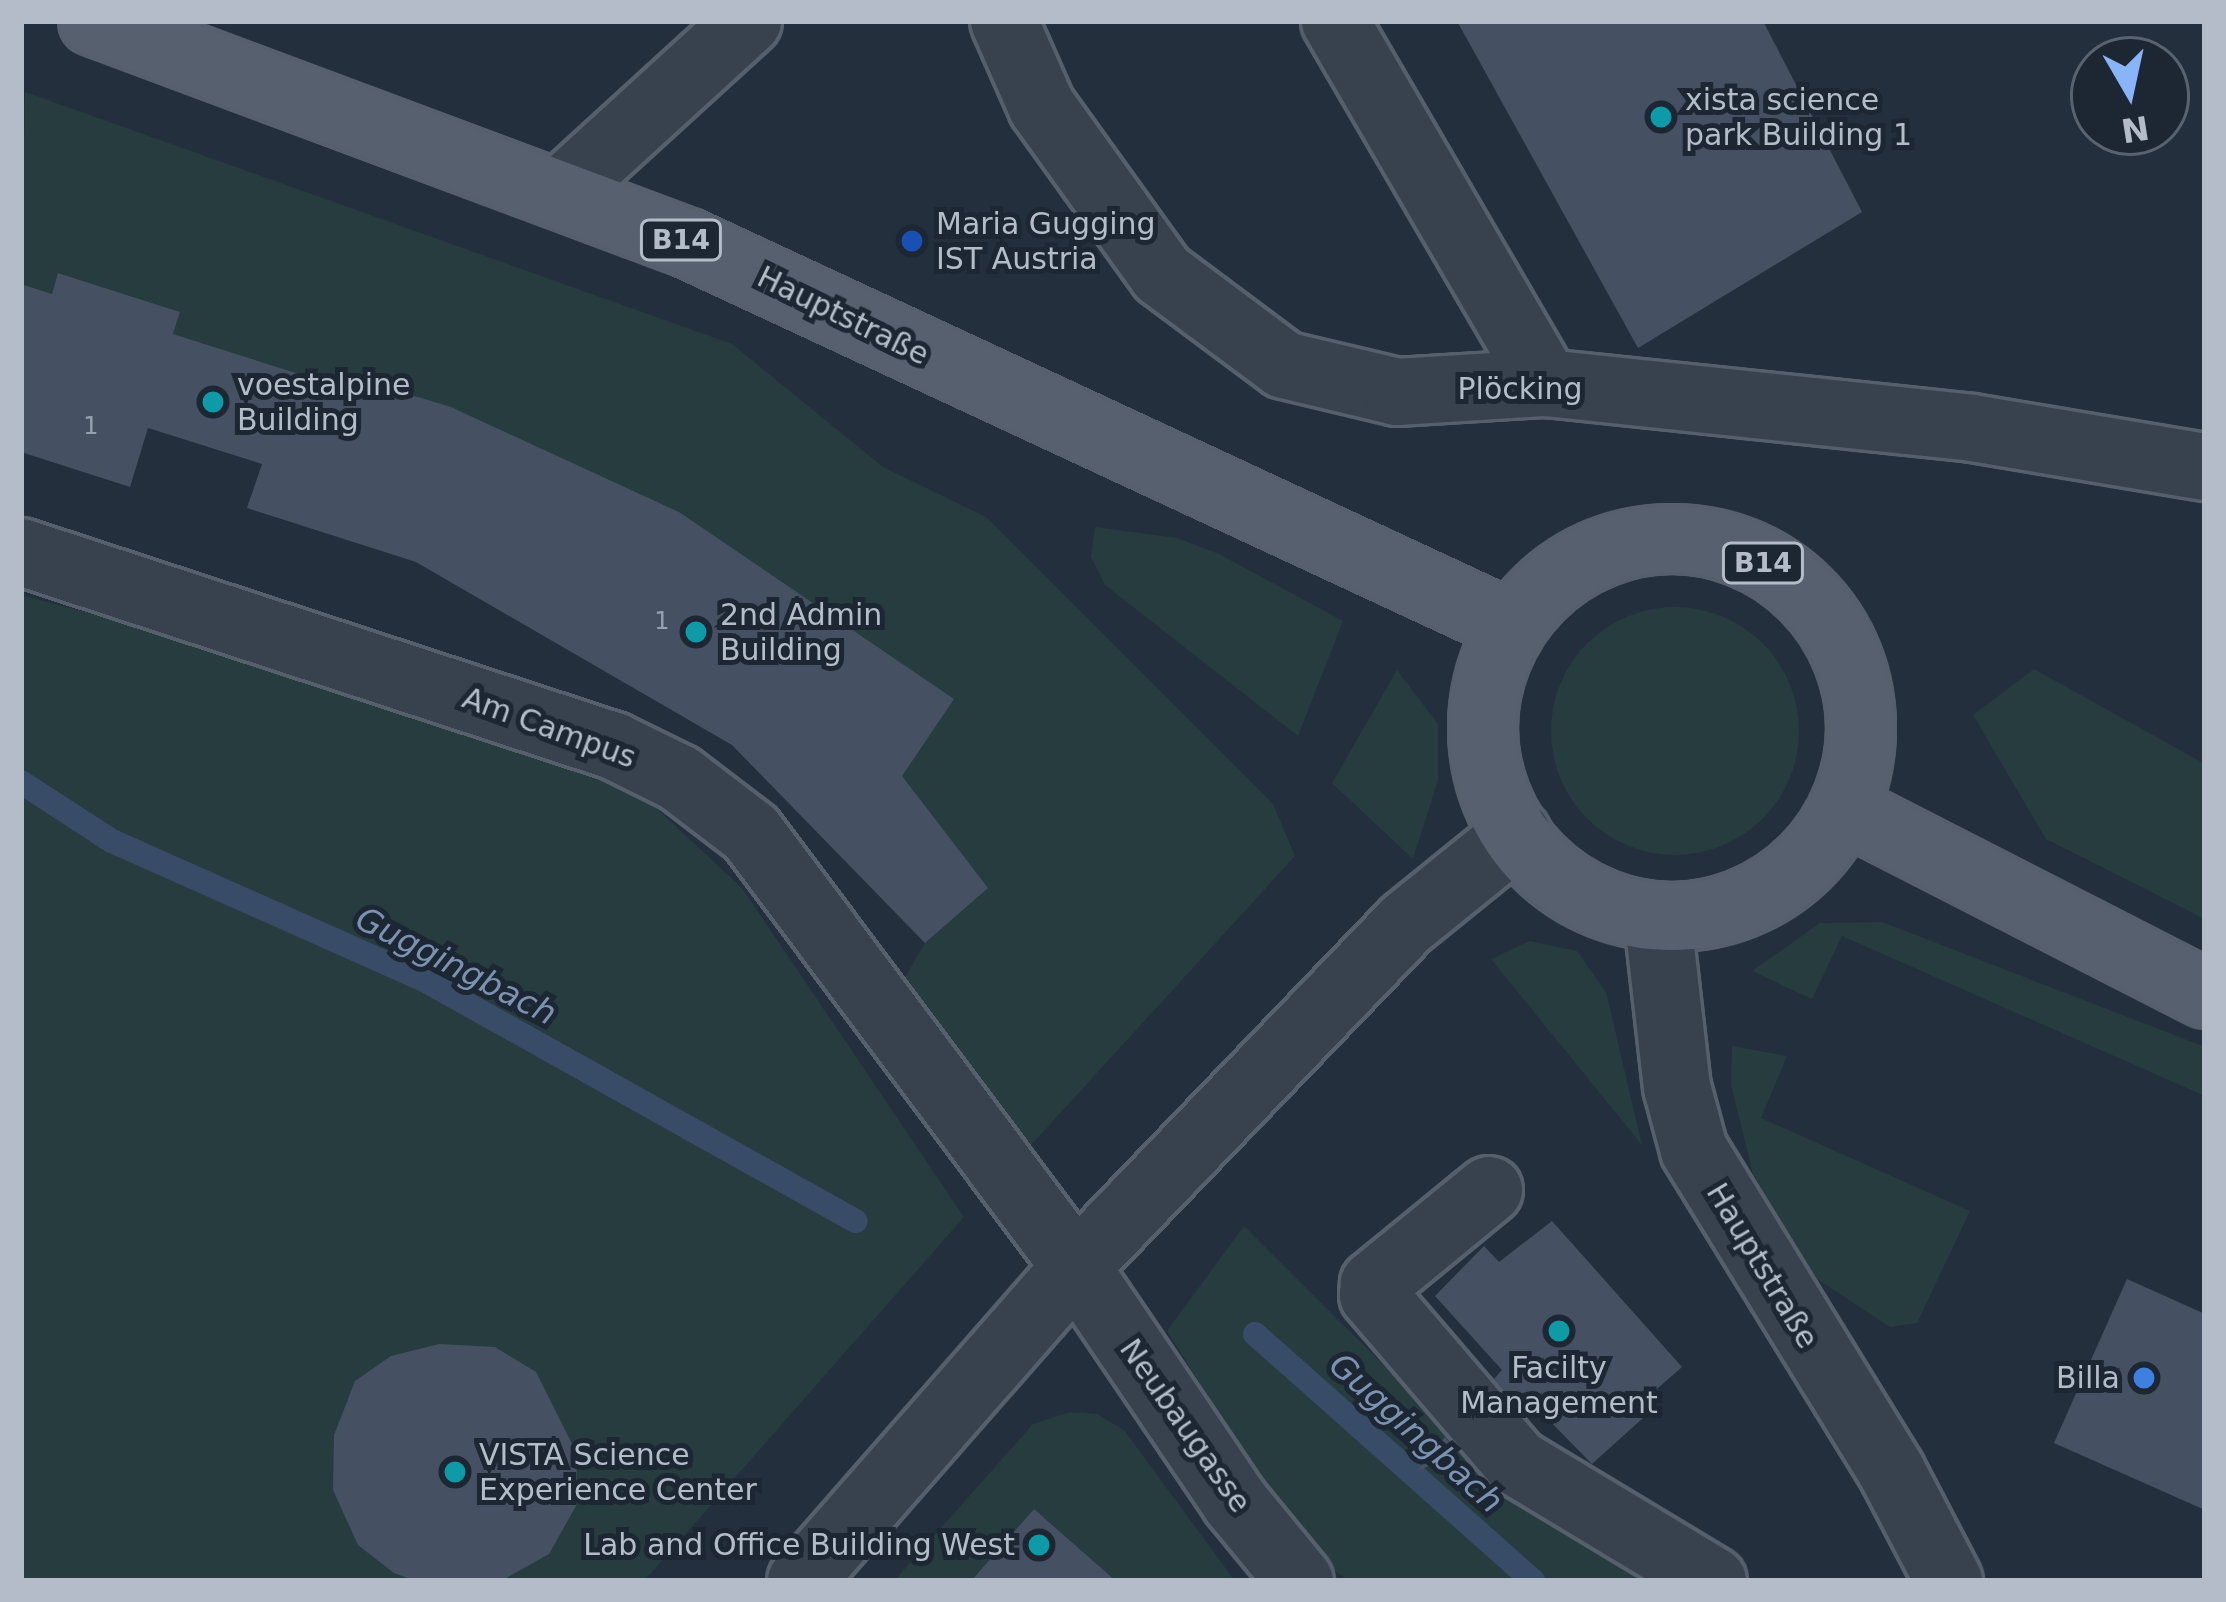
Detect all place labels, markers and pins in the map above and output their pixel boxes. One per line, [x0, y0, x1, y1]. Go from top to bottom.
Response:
place label: xista science park Building 1 [1685, 82, 1912, 152]
marker: xista science park Building 1 [1648, 104, 1674, 130]
place label: Maria Gugging IST Austria [936, 206, 1156, 276]
marker: Maria Gugging IST Austria [899, 228, 925, 254]
place label: voestalpine Building [237, 367, 411, 438]
marker: voestalpine Building [200, 389, 226, 415]
place label: 2nd Admin Building [720, 597, 882, 668]
marker: 2nd Admin Building [683, 619, 709, 645]
marker: Facilty Management [1546, 1318, 1572, 1344]
place label: Facilty Management [1460, 1350, 1658, 1420]
place label: Billa [2056, 1360, 2120, 1396]
marker: Billa [2131, 1365, 2157, 1391]
place label: VISTA Science Experience Center [479, 1437, 757, 1508]
marker: VISTA Science Experience Center [442, 1459, 468, 1485]
place label: Lab and Office Building West [583, 1527, 1015, 1563]
marker: Lab and Office Building West [1026, 1532, 1052, 1558]

